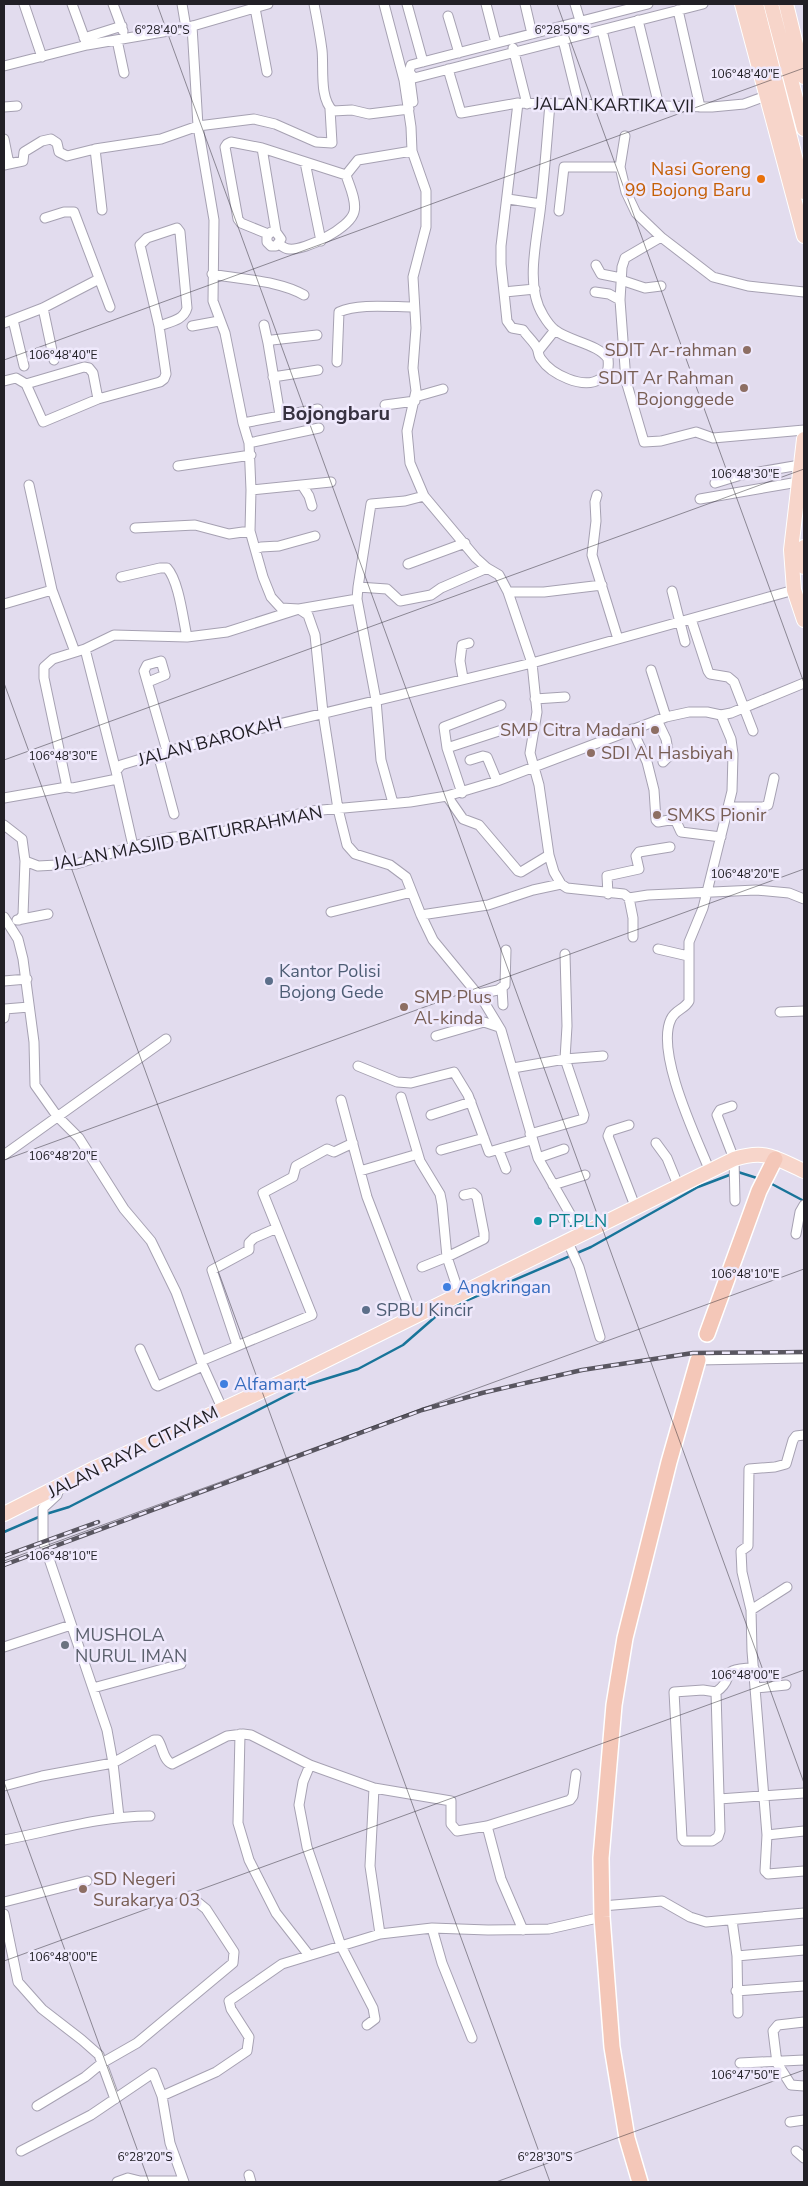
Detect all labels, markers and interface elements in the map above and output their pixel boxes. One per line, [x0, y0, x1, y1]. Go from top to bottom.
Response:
text: 6°28'40"S [134, 22, 190, 38]
text: 6°28'50"S [534, 22, 590, 38]
text: 106°48'40"E [710, 66, 780, 82]
street label: JALAN KARTIKA VII [533, 92, 694, 118]
place label: Nasi Goreng 99 Bojong Baru [625, 157, 751, 202]
marker: Nasi Goreng 99 Bojong Baru [755, 173, 767, 185]
place label: SDIT Ar-rahman [604, 338, 737, 362]
marker: SDIT Ar-rahman [741, 344, 753, 356]
text: 106°48'40"E [28, 347, 98, 363]
place label: SDIT Ar Rahman Bojonggede [598, 366, 734, 411]
marker: SDIT Ar Rahman Bojonggede [738, 382, 750, 394]
district label: Bojongbaru [282, 400, 390, 427]
text: 106°48'30"E [710, 466, 780, 482]
street label: JALAN BAROKAH [134, 710, 285, 772]
place label: SMP Citra Madani [500, 718, 645, 742]
marker: SMP Citra Madani [649, 724, 661, 736]
place label: SDI Al Hasbiyah [601, 741, 733, 765]
marker: SDI Al Hasbiyah [585, 747, 597, 759]
text: 106°48'30"E [28, 748, 98, 764]
street label: JALAN MASJID BAITURRAHMAN [51, 800, 324, 876]
place label: SMKS Pionir [667, 803, 767, 827]
marker: SMKS Pionir [651, 809, 663, 821]
text: 106°48'20"E [710, 866, 780, 882]
place label: Kantor Polisi Bojong Gede [279, 959, 384, 1004]
marker: Kantor Polisi Bojong Gede [263, 975, 275, 987]
place label: SMP Plus Al-kinda [414, 985, 492, 1030]
marker: SMP Plus Al-kinda [398, 1001, 410, 1013]
text: 106°48'20"E [28, 1148, 98, 1164]
place label: PT.PLN [548, 1209, 607, 1233]
marker: PT.PLN [532, 1215, 544, 1227]
text: 106°48'10"E [710, 1266, 780, 1282]
place label: Angkringan [457, 1275, 551, 1299]
marker: Angkringan [441, 1281, 453, 1293]
place label: SPBU Kincir [376, 1298, 474, 1322]
marker: SPBU Kincir [360, 1304, 372, 1316]
place label: Alfamart [234, 1372, 307, 1396]
marker: Alfamart [218, 1378, 230, 1390]
street label: JALAN RAYA CITAYAM [43, 1400, 222, 1504]
text: 106°48'10"E [28, 1548, 98, 1564]
place label: MUSHOLA NURUL IMAN [75, 1623, 187, 1668]
marker: MUSHOLA NURUL IMAN [59, 1639, 71, 1651]
text: 106°48'00"E [710, 1667, 780, 1683]
place label: SD Negeri Surakarya 03 [93, 1867, 200, 1912]
marker: SD Negeri Surakarya 03 [77, 1883, 89, 1895]
text: 106°48'00"E [28, 1949, 98, 1965]
text: 106°47'50"E [710, 2067, 780, 2083]
text: 6°28'20"S [117, 2149, 173, 2165]
text: 6°28'30"S [517, 2149, 573, 2165]

